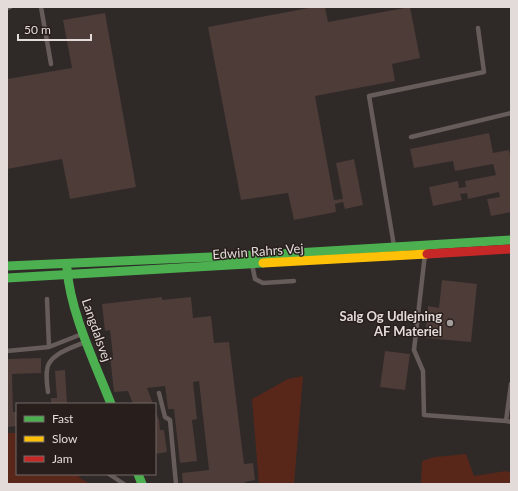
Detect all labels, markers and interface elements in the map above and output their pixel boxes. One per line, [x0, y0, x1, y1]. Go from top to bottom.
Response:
scale bar [18, 16, 91, 42]
text: 50 m [24, 22, 51, 37]
street label: Edwin Rahrs Vej [212, 240, 304, 262]
street label: Langdalsvej [79, 296, 115, 364]
place label: Salg Og Udlejning AF Materiel [340, 308, 442, 339]
marker: Salg Og Udlejning AF Materiel [445, 318, 455, 328]
legend [16, 403, 156, 475]
text: Fast [52, 411, 74, 426]
text: Slow [52, 431, 78, 446]
text: Jam [52, 451, 73, 466]

